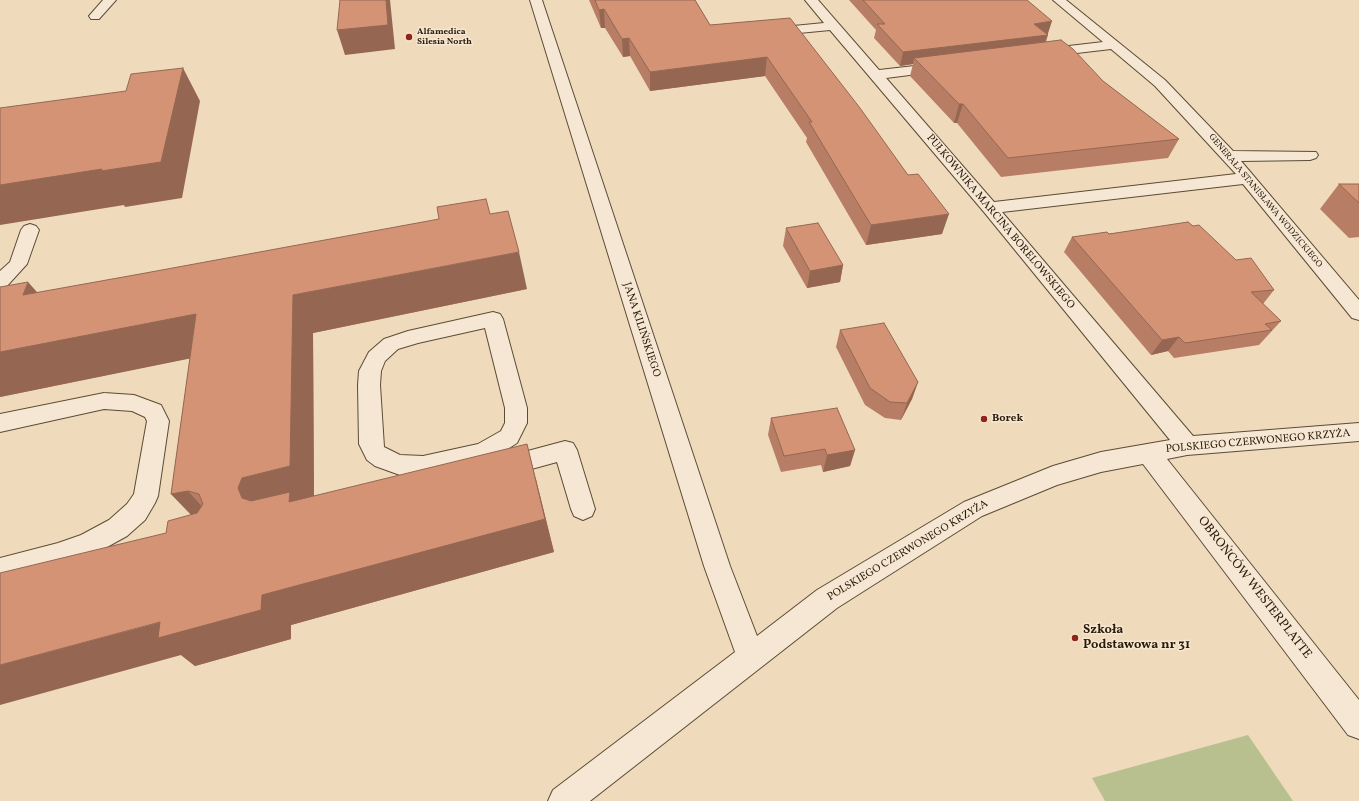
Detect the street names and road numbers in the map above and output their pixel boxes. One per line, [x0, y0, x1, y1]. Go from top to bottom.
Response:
street label: PUŁKOWNIKA MARCINA BORELOWSKIEGO [923, 132, 1077, 312]
street label: GENERAŁA STANISŁAWA WODZICKIEGO [1206, 132, 1324, 270]
street label: JANA KILIŃSKIEGO [619, 281, 663, 379]
street label: POLSKIEGO CZERWONEGO KRZYŻA [1165, 427, 1351, 457]
street label: POLSKIEGO CZERWONEGO KRZYŻA [825, 498, 991, 604]
street label: OBROŃCÓW WESTERPLATTE [1194, 514, 1314, 662]

